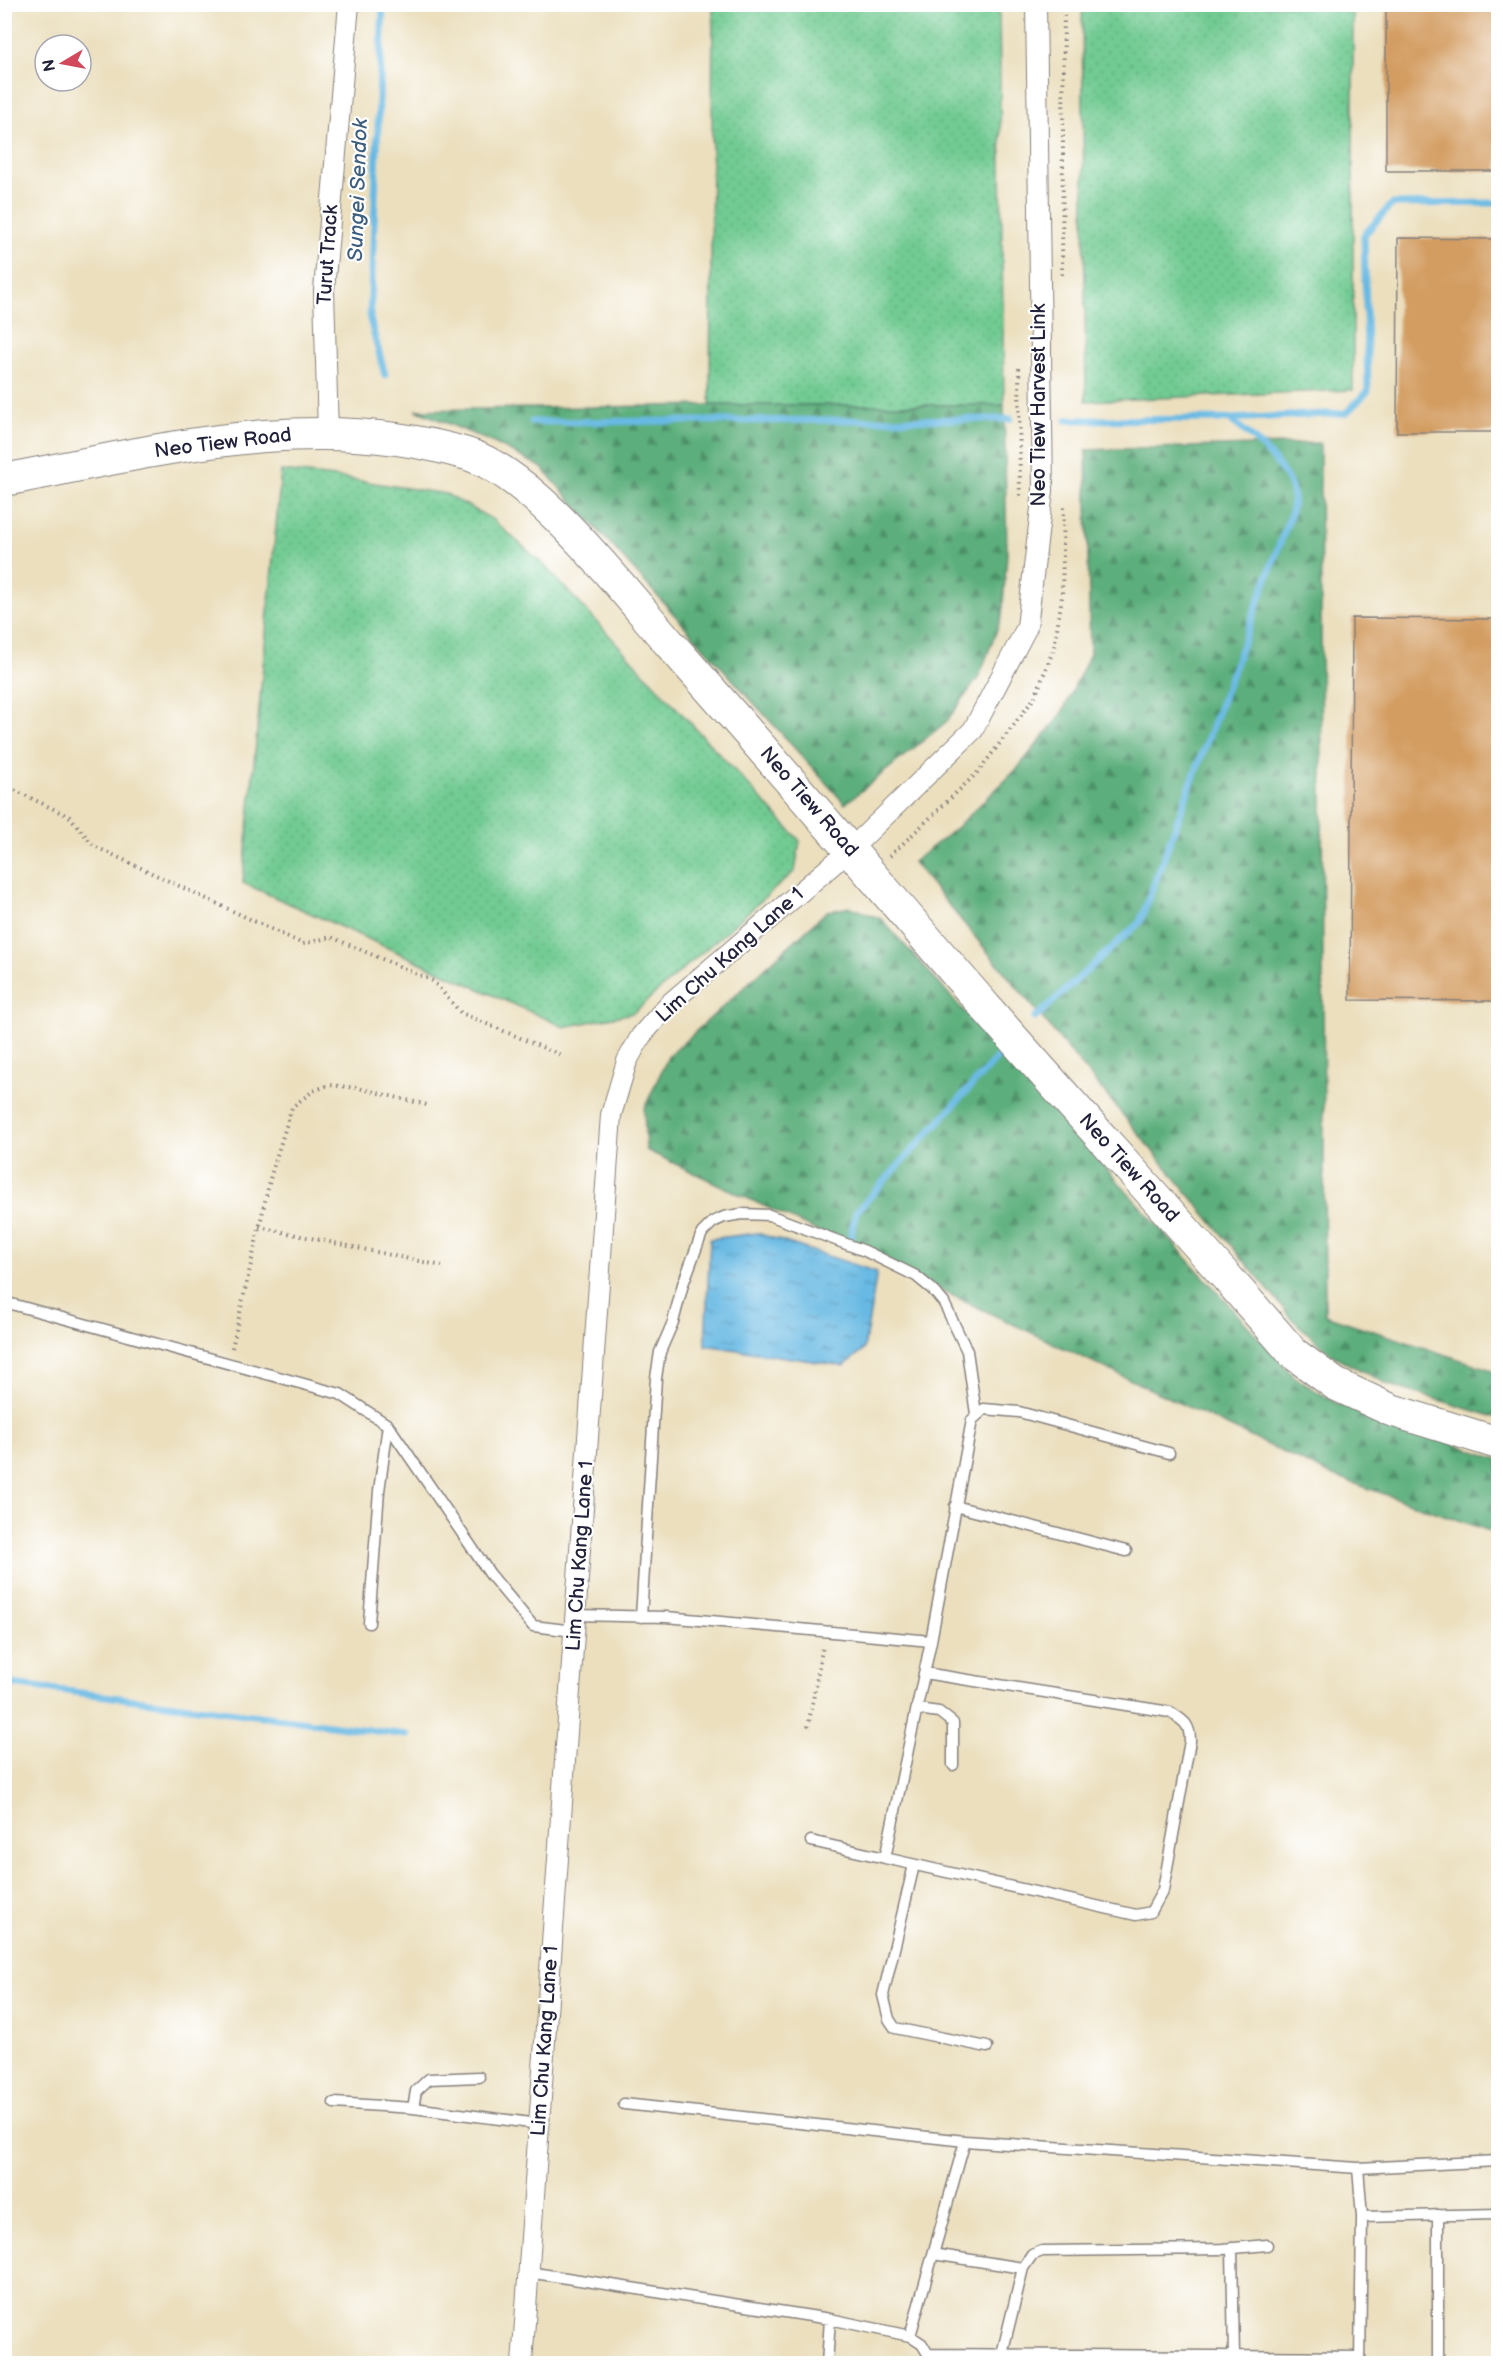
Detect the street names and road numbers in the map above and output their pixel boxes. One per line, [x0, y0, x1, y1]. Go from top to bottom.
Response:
street label: Turut Track [313, 204, 343, 306]
street label: Neo Tiew Harvest Link [1027, 303, 1051, 506]
street label: Neo Tiew Road [153, 423, 293, 463]
street label: Neo Tiew Road [755, 742, 863, 862]
street label: Lim Chu Kang Lane 1 [651, 882, 809, 1028]
street label: Neo Tiew Road [1074, 1109, 1184, 1227]
street label: Lim Chu Kang Lane 1 [561, 1460, 599, 1652]
street label: Lim Chu Kang Lane 1 [526, 1945, 564, 2137]

